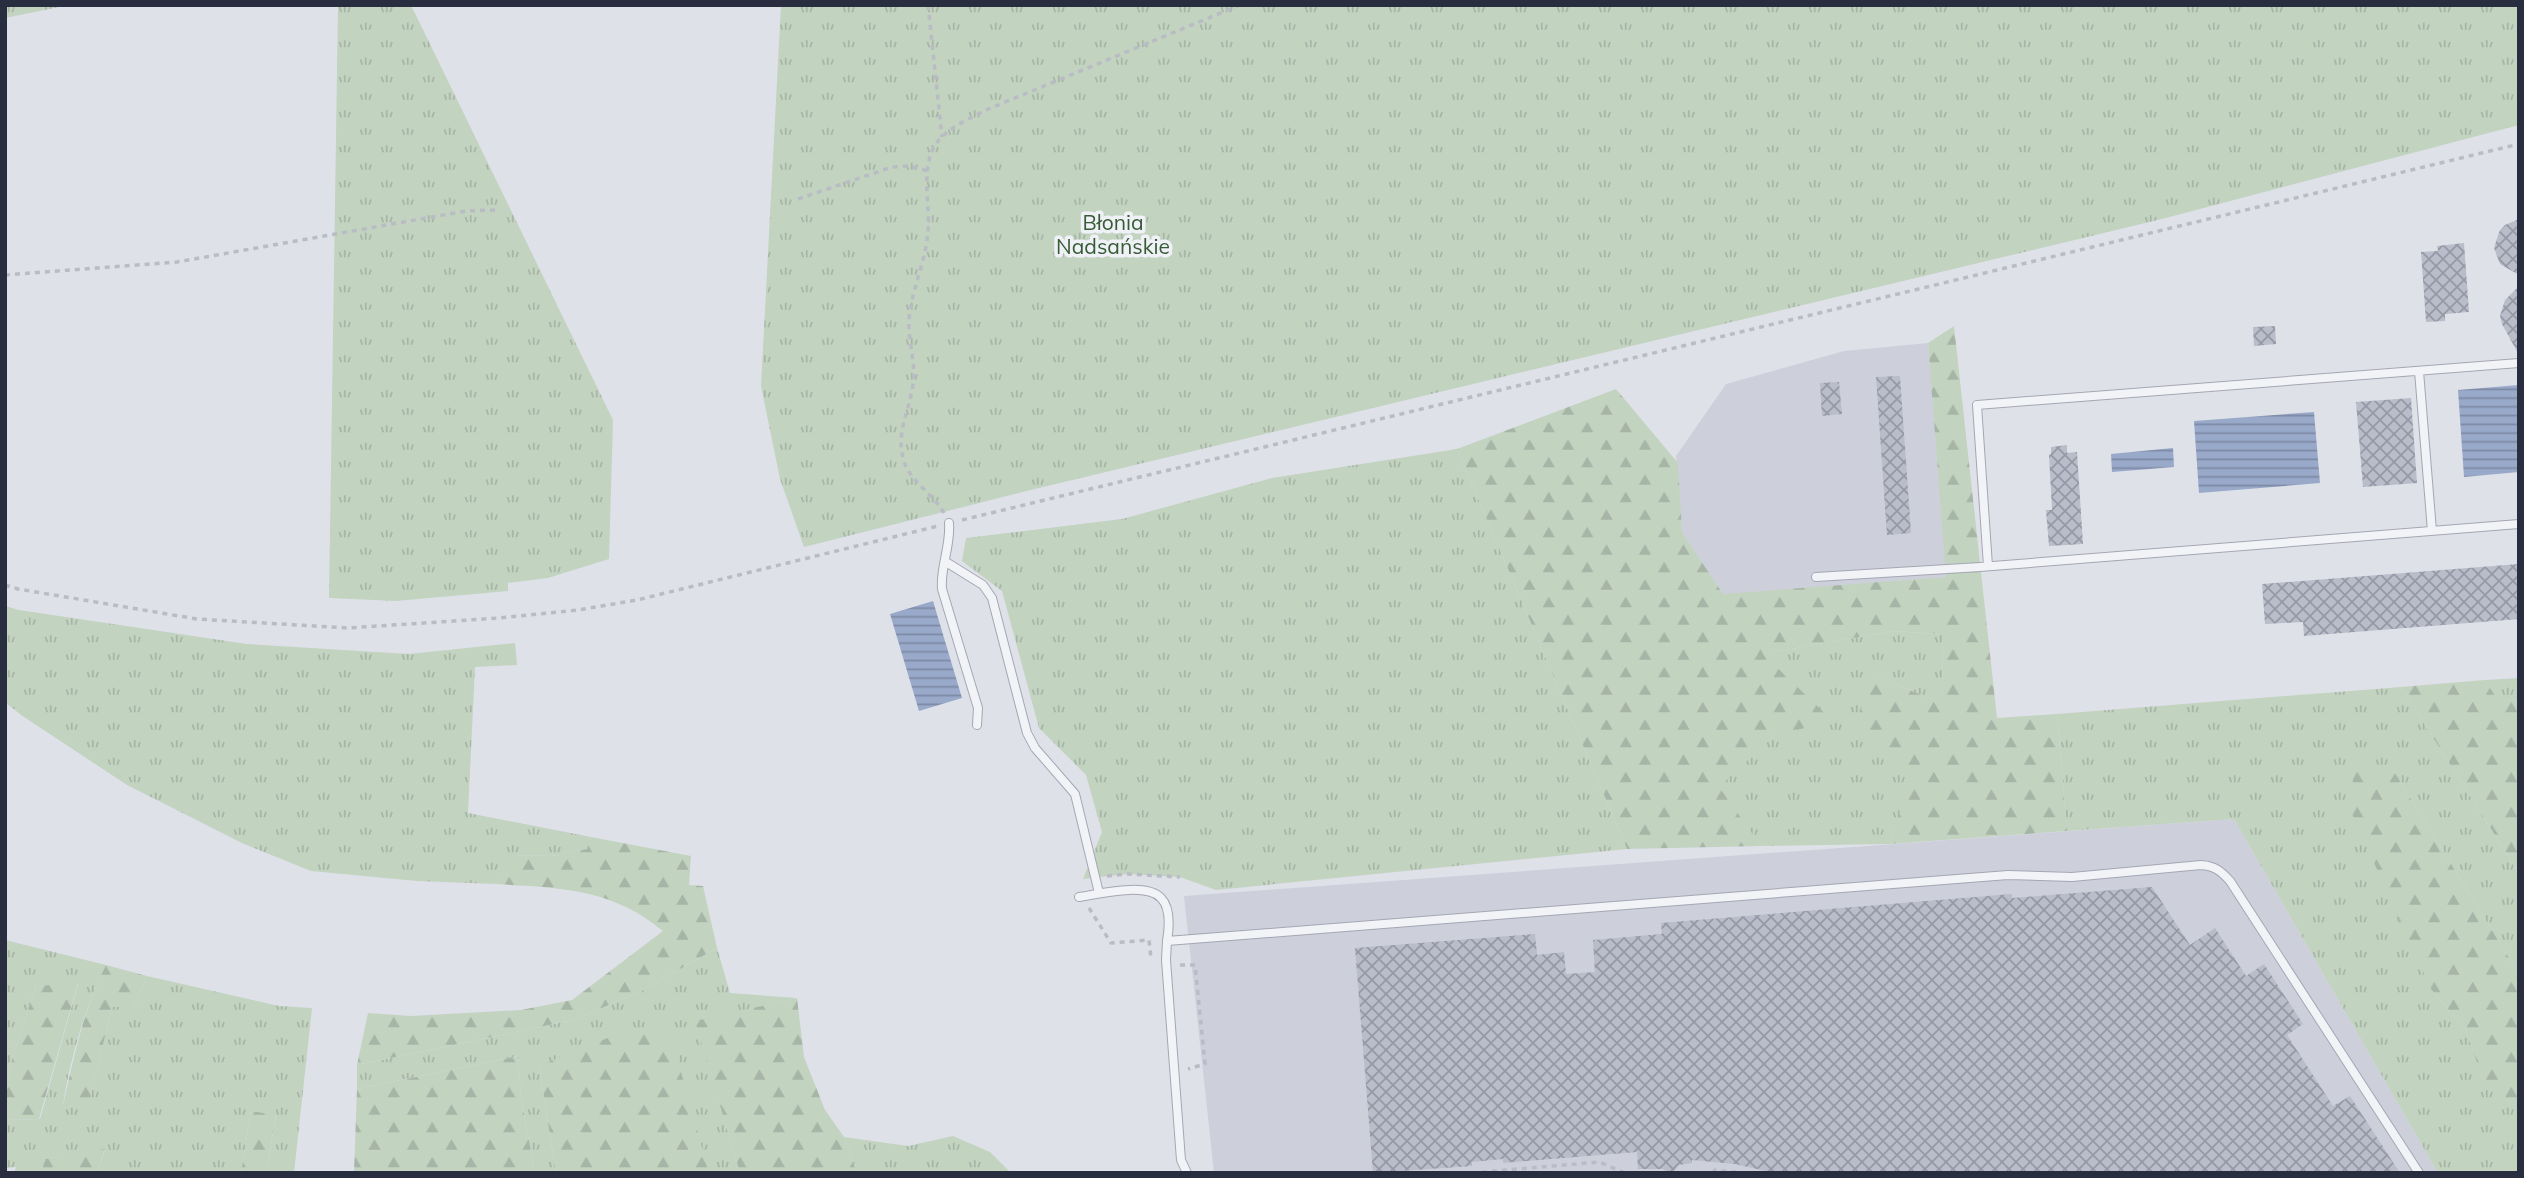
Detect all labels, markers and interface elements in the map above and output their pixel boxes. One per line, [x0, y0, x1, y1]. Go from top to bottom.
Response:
park label: Błonia Nadsańskie [1056, 209, 1170, 259]

